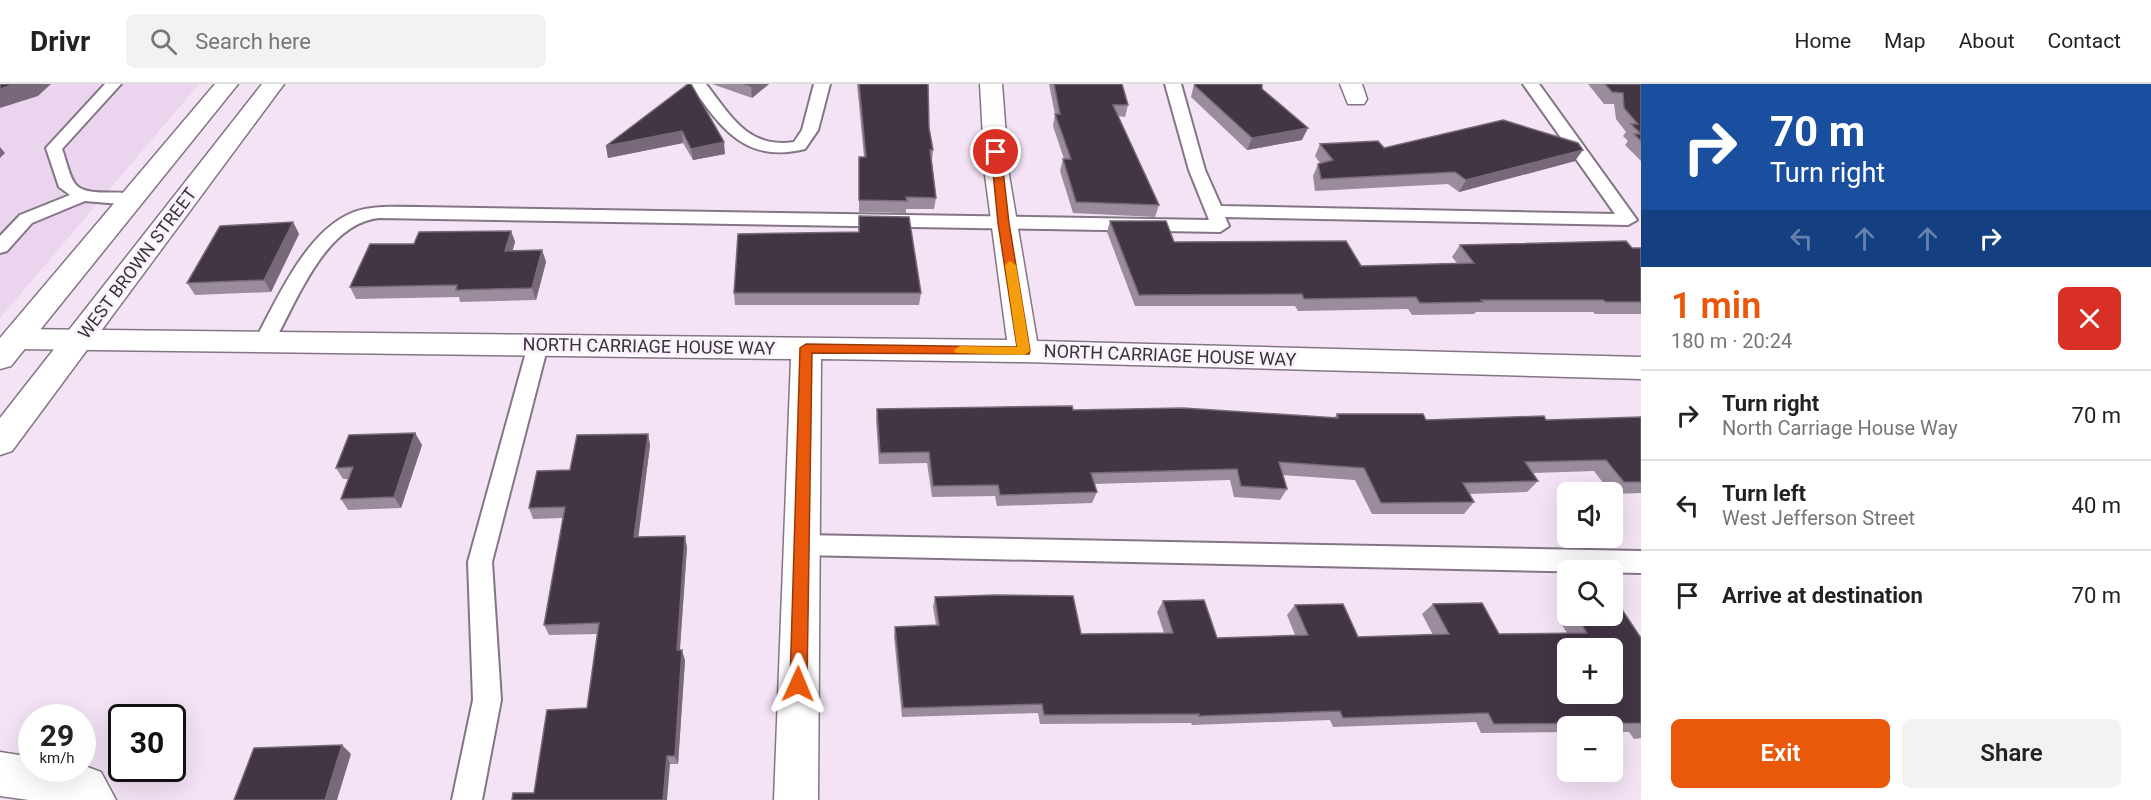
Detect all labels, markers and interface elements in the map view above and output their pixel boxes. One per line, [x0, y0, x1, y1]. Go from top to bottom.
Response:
search box [126, 14, 546, 68]
text: Drivr [30, 25, 90, 58]
icon: search [147, 25, 180, 58]
text: Search here [195, 29, 311, 54]
text: Home [1795, 29, 1851, 53]
text: Map [1884, 29, 1926, 53]
text: About [1959, 29, 2015, 53]
text: Contact [2048, 29, 2121, 53]
text: 70 m [1770, 107, 1865, 156]
icon: right [1671, 108, 1749, 186]
pin [970, 126, 1021, 177]
icon: arrive [979, 135, 1012, 168]
text: Turn right [1770, 157, 1885, 189]
street label: WEST BROWN STREET [73, 183, 201, 343]
icon: left [1785, 222, 1818, 255]
icon: ahead [1848, 222, 1881, 255]
icon: ahead [1911, 222, 1944, 255]
icon: right [1974, 222, 2007, 255]
text: 1 min [1671, 285, 1761, 327]
button: close [2058, 287, 2121, 350]
text: 180 m · 20:24 [1671, 329, 1792, 353]
street label: NORTH CARRIAGE HOUSE WAY [523, 333, 776, 359]
street label: NORTH CARRIAGE HOUSE WAY [1043, 340, 1297, 370]
text: Turn right [1722, 391, 1819, 416]
icon: right [1671, 399, 1704, 432]
text: 70 m [2072, 403, 2121, 428]
text: North Carriage House Way [1722, 416, 1958, 440]
text: Turn left [1722, 481, 1806, 506]
map controls [1557, 482, 1623, 782]
button: sound [1557, 482, 1623, 548]
icon: left [1671, 489, 1704, 522]
text: 40 m [2072, 493, 2121, 518]
text: West Jefferson Street [1722, 506, 1915, 530]
button: search [1557, 560, 1623, 626]
icon: arrive [1671, 579, 1704, 612]
text: Arrive at destination [1722, 583, 1923, 608]
text: 70 m [2072, 583, 2121, 608]
button: + [1557, 638, 1623, 704]
position arrow [766, 652, 830, 716]
speed limit sign: 30 [108, 704, 186, 782]
button: − [1557, 716, 1623, 782]
text: 29 [40, 718, 74, 753]
button: Exit [1671, 719, 1890, 788]
button: Share [1902, 719, 2121, 788]
text: km/h [39, 749, 75, 767]

